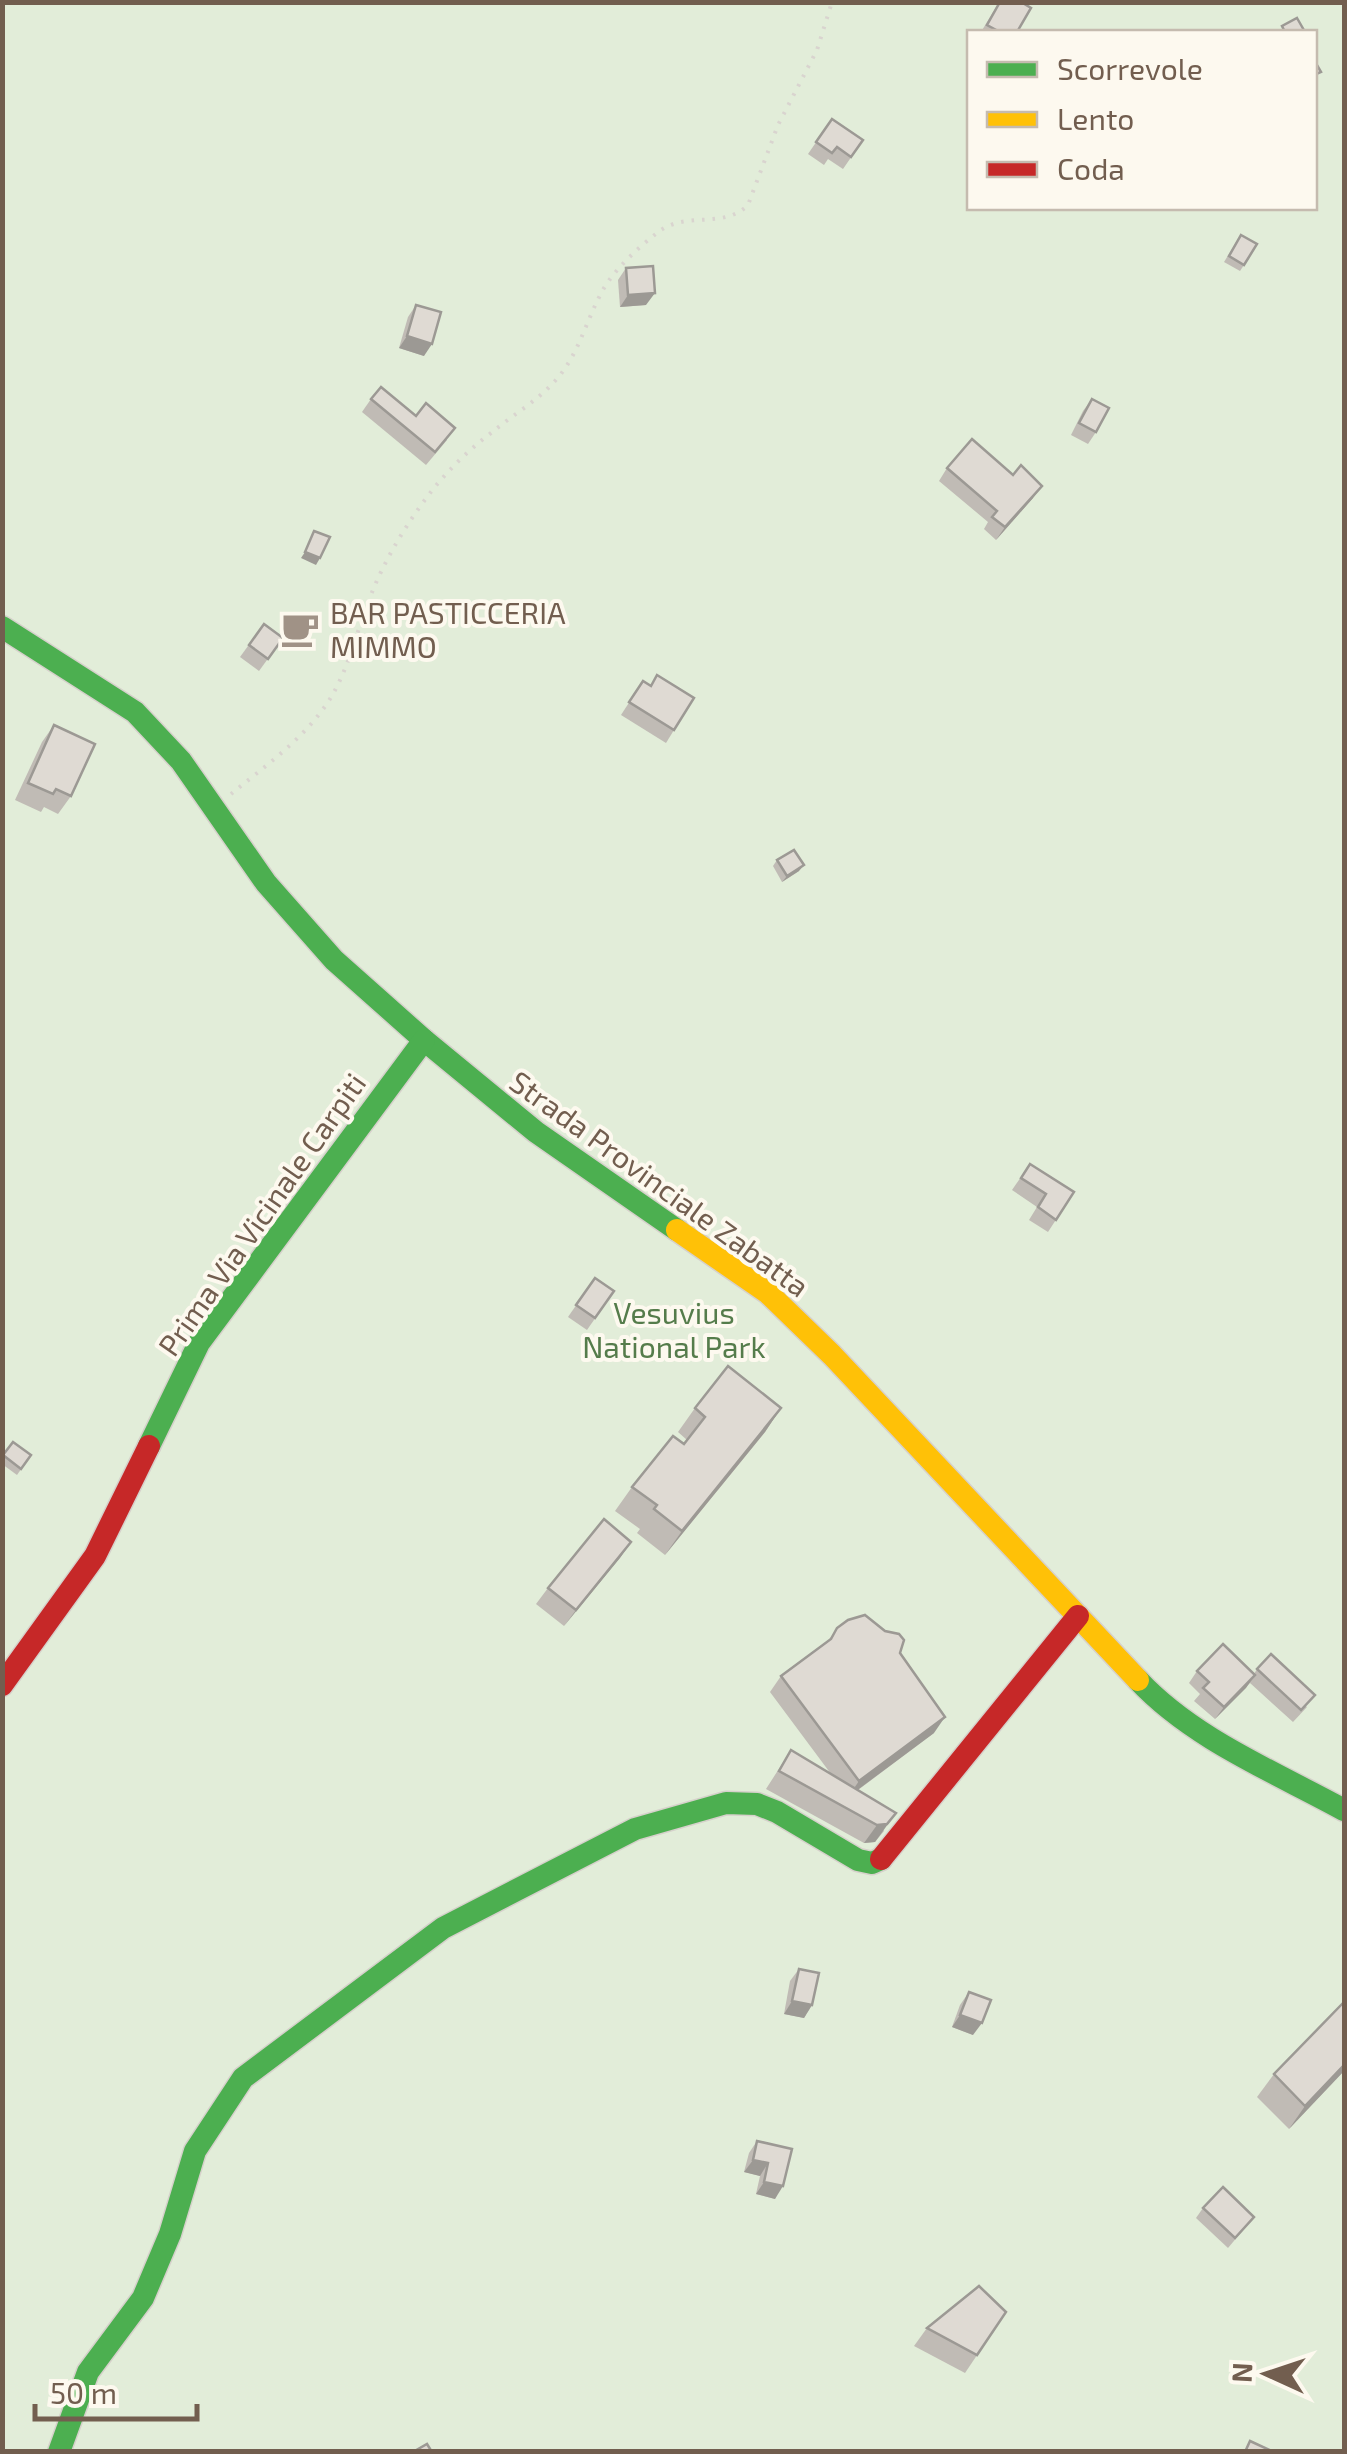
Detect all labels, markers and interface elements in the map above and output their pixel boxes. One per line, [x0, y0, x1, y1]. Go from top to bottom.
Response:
legend [967, 30, 1317, 210]
text: Scorrevole [1057, 50, 1203, 86]
text: Lento [1057, 100, 1134, 136]
text: Coda [1057, 150, 1125, 186]
place label: BAR PASTICCERIA MIMMO [330, 594, 566, 664]
cafe icon: BAR PASTICCERIA MIMMO [279, 608, 321, 650]
street label: Strada Provinciale Zabatta [504, 1062, 816, 1304]
street label: Prima Via Vicinale Carpiti [150, 1066, 372, 1362]
park label: Vesuvius National Park [582, 1294, 766, 1364]
north arrow [1217, 2324, 1317, 2424]
scale bar [35, 2359, 198, 2421]
text: N [1224, 2362, 1259, 2384]
text: 50 m [50, 2374, 117, 2410]

